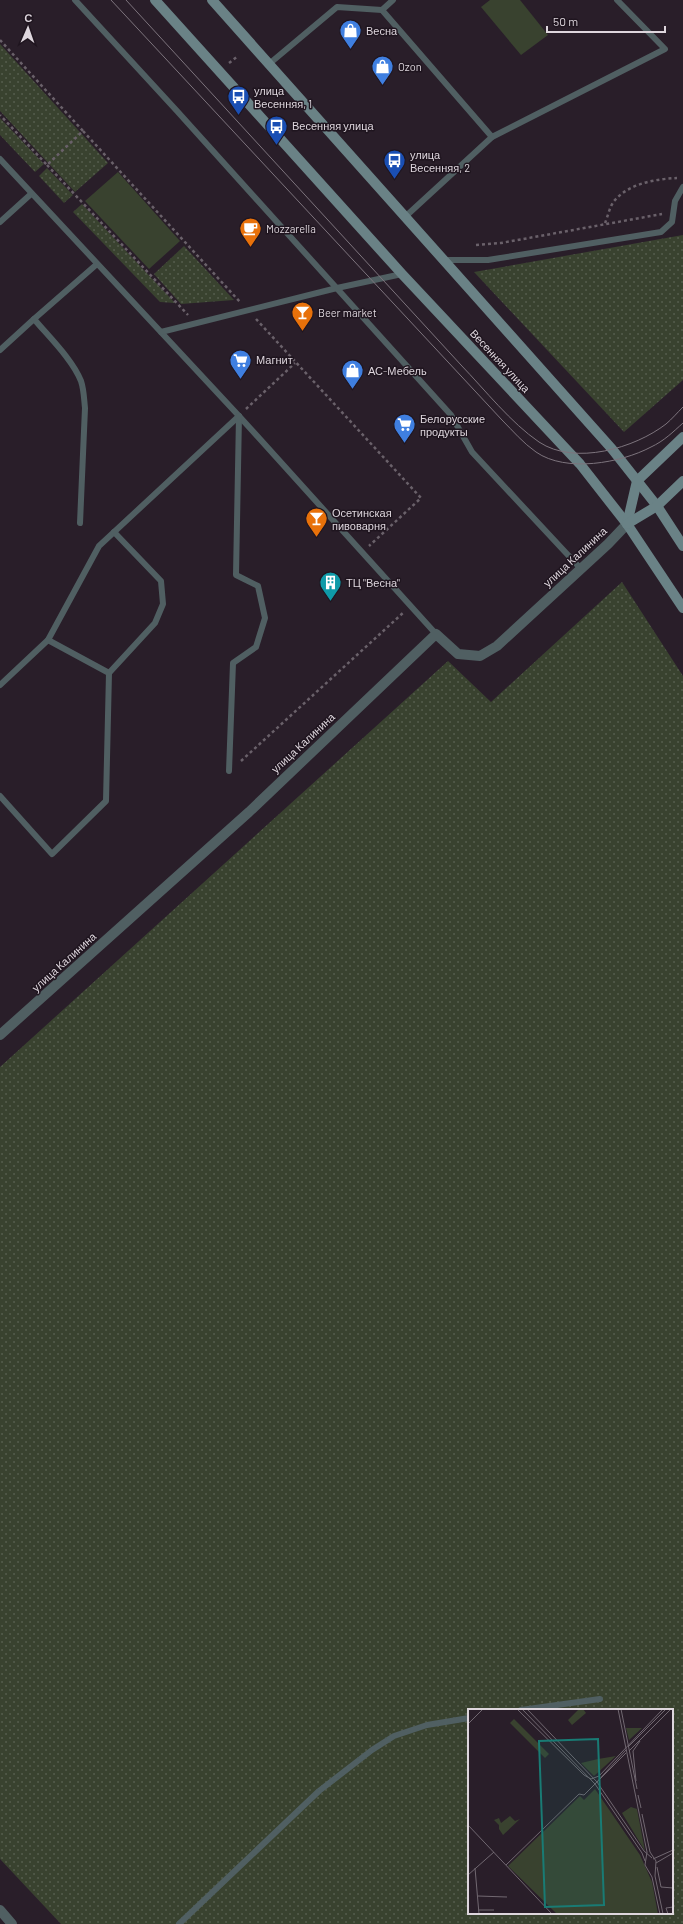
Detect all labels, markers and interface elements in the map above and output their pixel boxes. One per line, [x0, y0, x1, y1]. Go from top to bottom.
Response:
north arrow [8, 8, 48, 48]
scale bar [547, 8, 665, 34]
text: С [24, 11, 33, 24]
text: 50 m [553, 14, 578, 28]
shop icon: Весна [337, 18, 363, 51]
place label: Весна [366, 24, 398, 37]
shop icon: Ozon [370, 54, 396, 87]
place label: Ozon [398, 60, 422, 73]
bus stop icon: улица Весенняя, 1 [225, 84, 251, 117]
place label: улица Весенняя, 1 [254, 84, 312, 110]
bus stop icon: Весенняя улица [263, 113, 289, 146]
place label: Весенняя улица [292, 119, 374, 132]
bus stop icon: улица Весенняя, 2 [382, 148, 408, 181]
place label: улица Весенняя, 2 [410, 148, 470, 174]
cafe icon: Mozzarella [238, 216, 264, 249]
place label: Mozzarella [266, 222, 316, 235]
bar icon: Beer market [289, 300, 315, 333]
place label: Beer market [318, 306, 377, 319]
street label: Весенняя улица [468, 326, 534, 396]
supermarket icon: Магнит [227, 347, 253, 380]
place label: Магнит [256, 353, 293, 366]
shop icon: АС-Мебель [340, 358, 366, 391]
place label: АС-Мебель [368, 364, 427, 377]
supermarket icon: Белорусские продукты [391, 412, 417, 445]
place label: Белорусские продукты [420, 412, 485, 438]
bar icon: Осетинская пивоварня [303, 506, 329, 539]
place label: Осетинская пивоварня [332, 506, 392, 532]
street label: улица Калинина [540, 523, 610, 589]
building icon: ТЦ "Весна" [317, 570, 343, 603]
place label: ТЦ "Весна" [346, 576, 400, 589]
street label: улица Калинина [268, 709, 338, 775]
street label: улица Калинина [29, 929, 99, 994]
inset map [468, 1709, 673, 1914]

